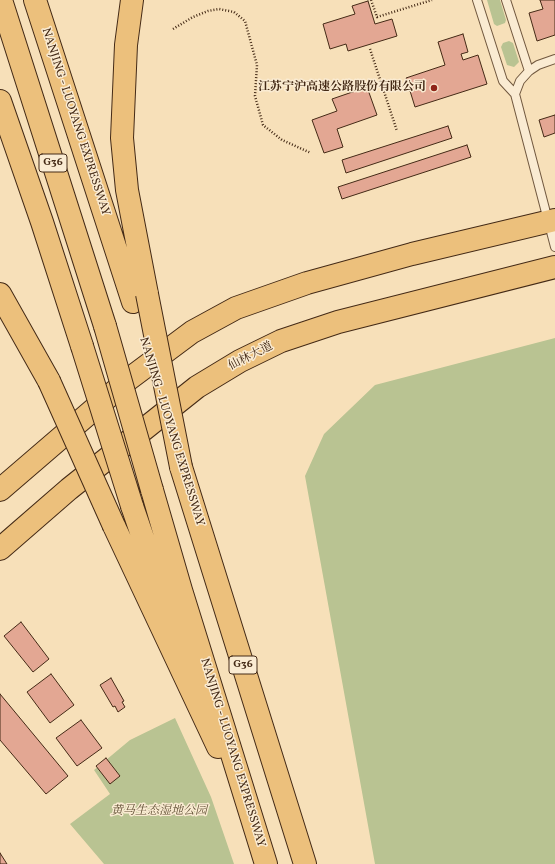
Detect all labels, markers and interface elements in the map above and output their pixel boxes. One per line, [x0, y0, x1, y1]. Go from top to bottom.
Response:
street label: NANJING - LUOYANG EXPRESSWAY [38, 26, 112, 218]
place label: 江苏宁沪高速公路股份有限公司 [258, 81, 426, 95]
marker: 江苏宁沪高速公路股份有限公司 [429, 83, 439, 93]
road number: G36 [39, 154, 67, 172]
street label: NANJING - LUOYANG EXPRESSWAY [135, 336, 207, 528]
street label: 仙林大道 [226, 340, 276, 374]
road number: G36 [229, 656, 257, 674]
street label: NANJING - LUOYANG EXPRESSWAY [196, 657, 268, 849]
park label: 黄马生态湿地公园 [111, 805, 207, 819]

